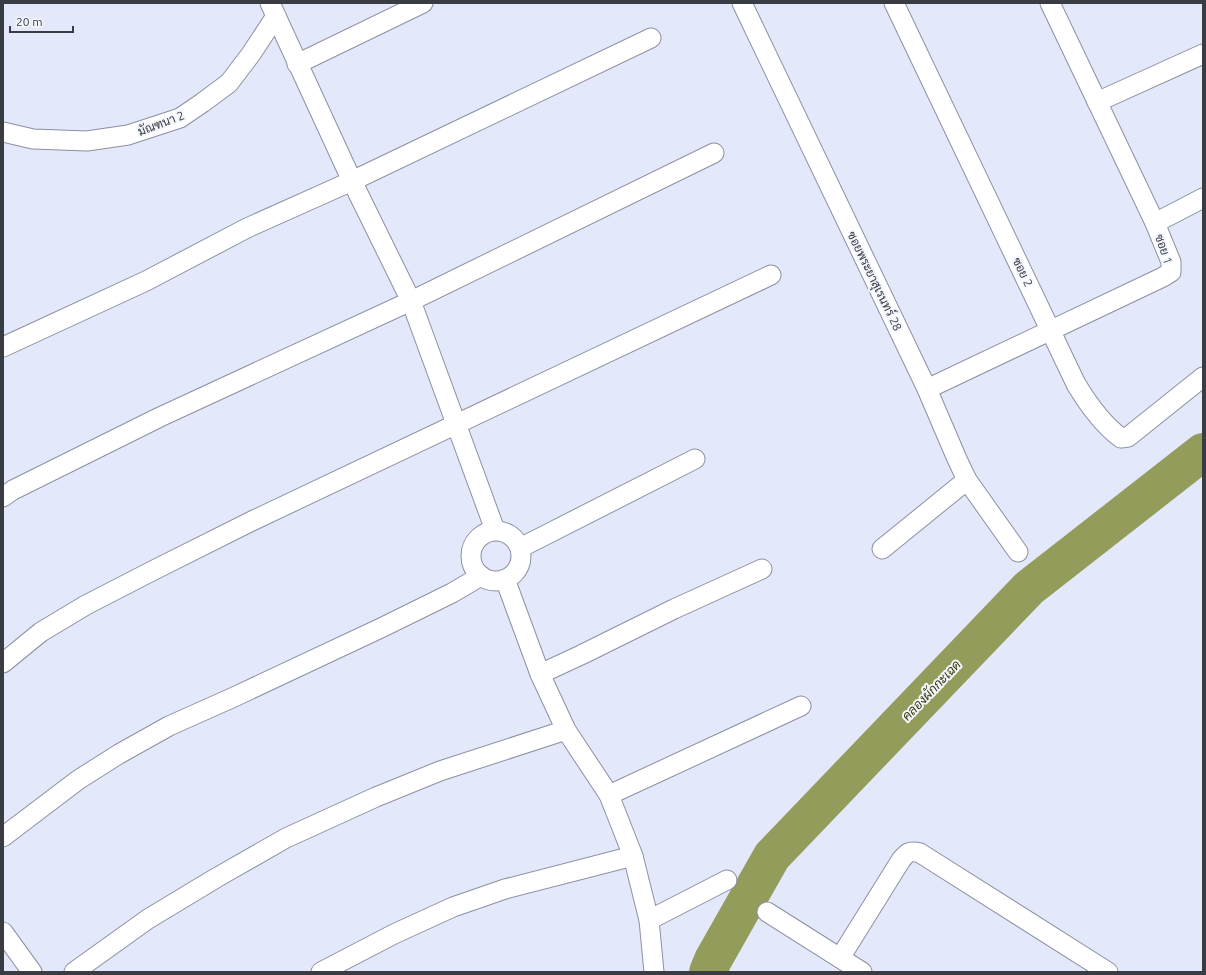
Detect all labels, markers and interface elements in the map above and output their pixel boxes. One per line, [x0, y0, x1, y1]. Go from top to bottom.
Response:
scale bar [10, 8, 73, 34]
text: 20 m [16, 15, 43, 28]
street label: มัณฑนา 2 [136, 108, 186, 138]
street label: ซอยพระยาสุเรนทร์ 28 [843, 229, 906, 334]
street label: ซอย 1 [1153, 232, 1175, 266]
street label: ซอย 2 [1010, 255, 1036, 289]
water label: คลองผักกะเฉด [899, 657, 963, 723]

